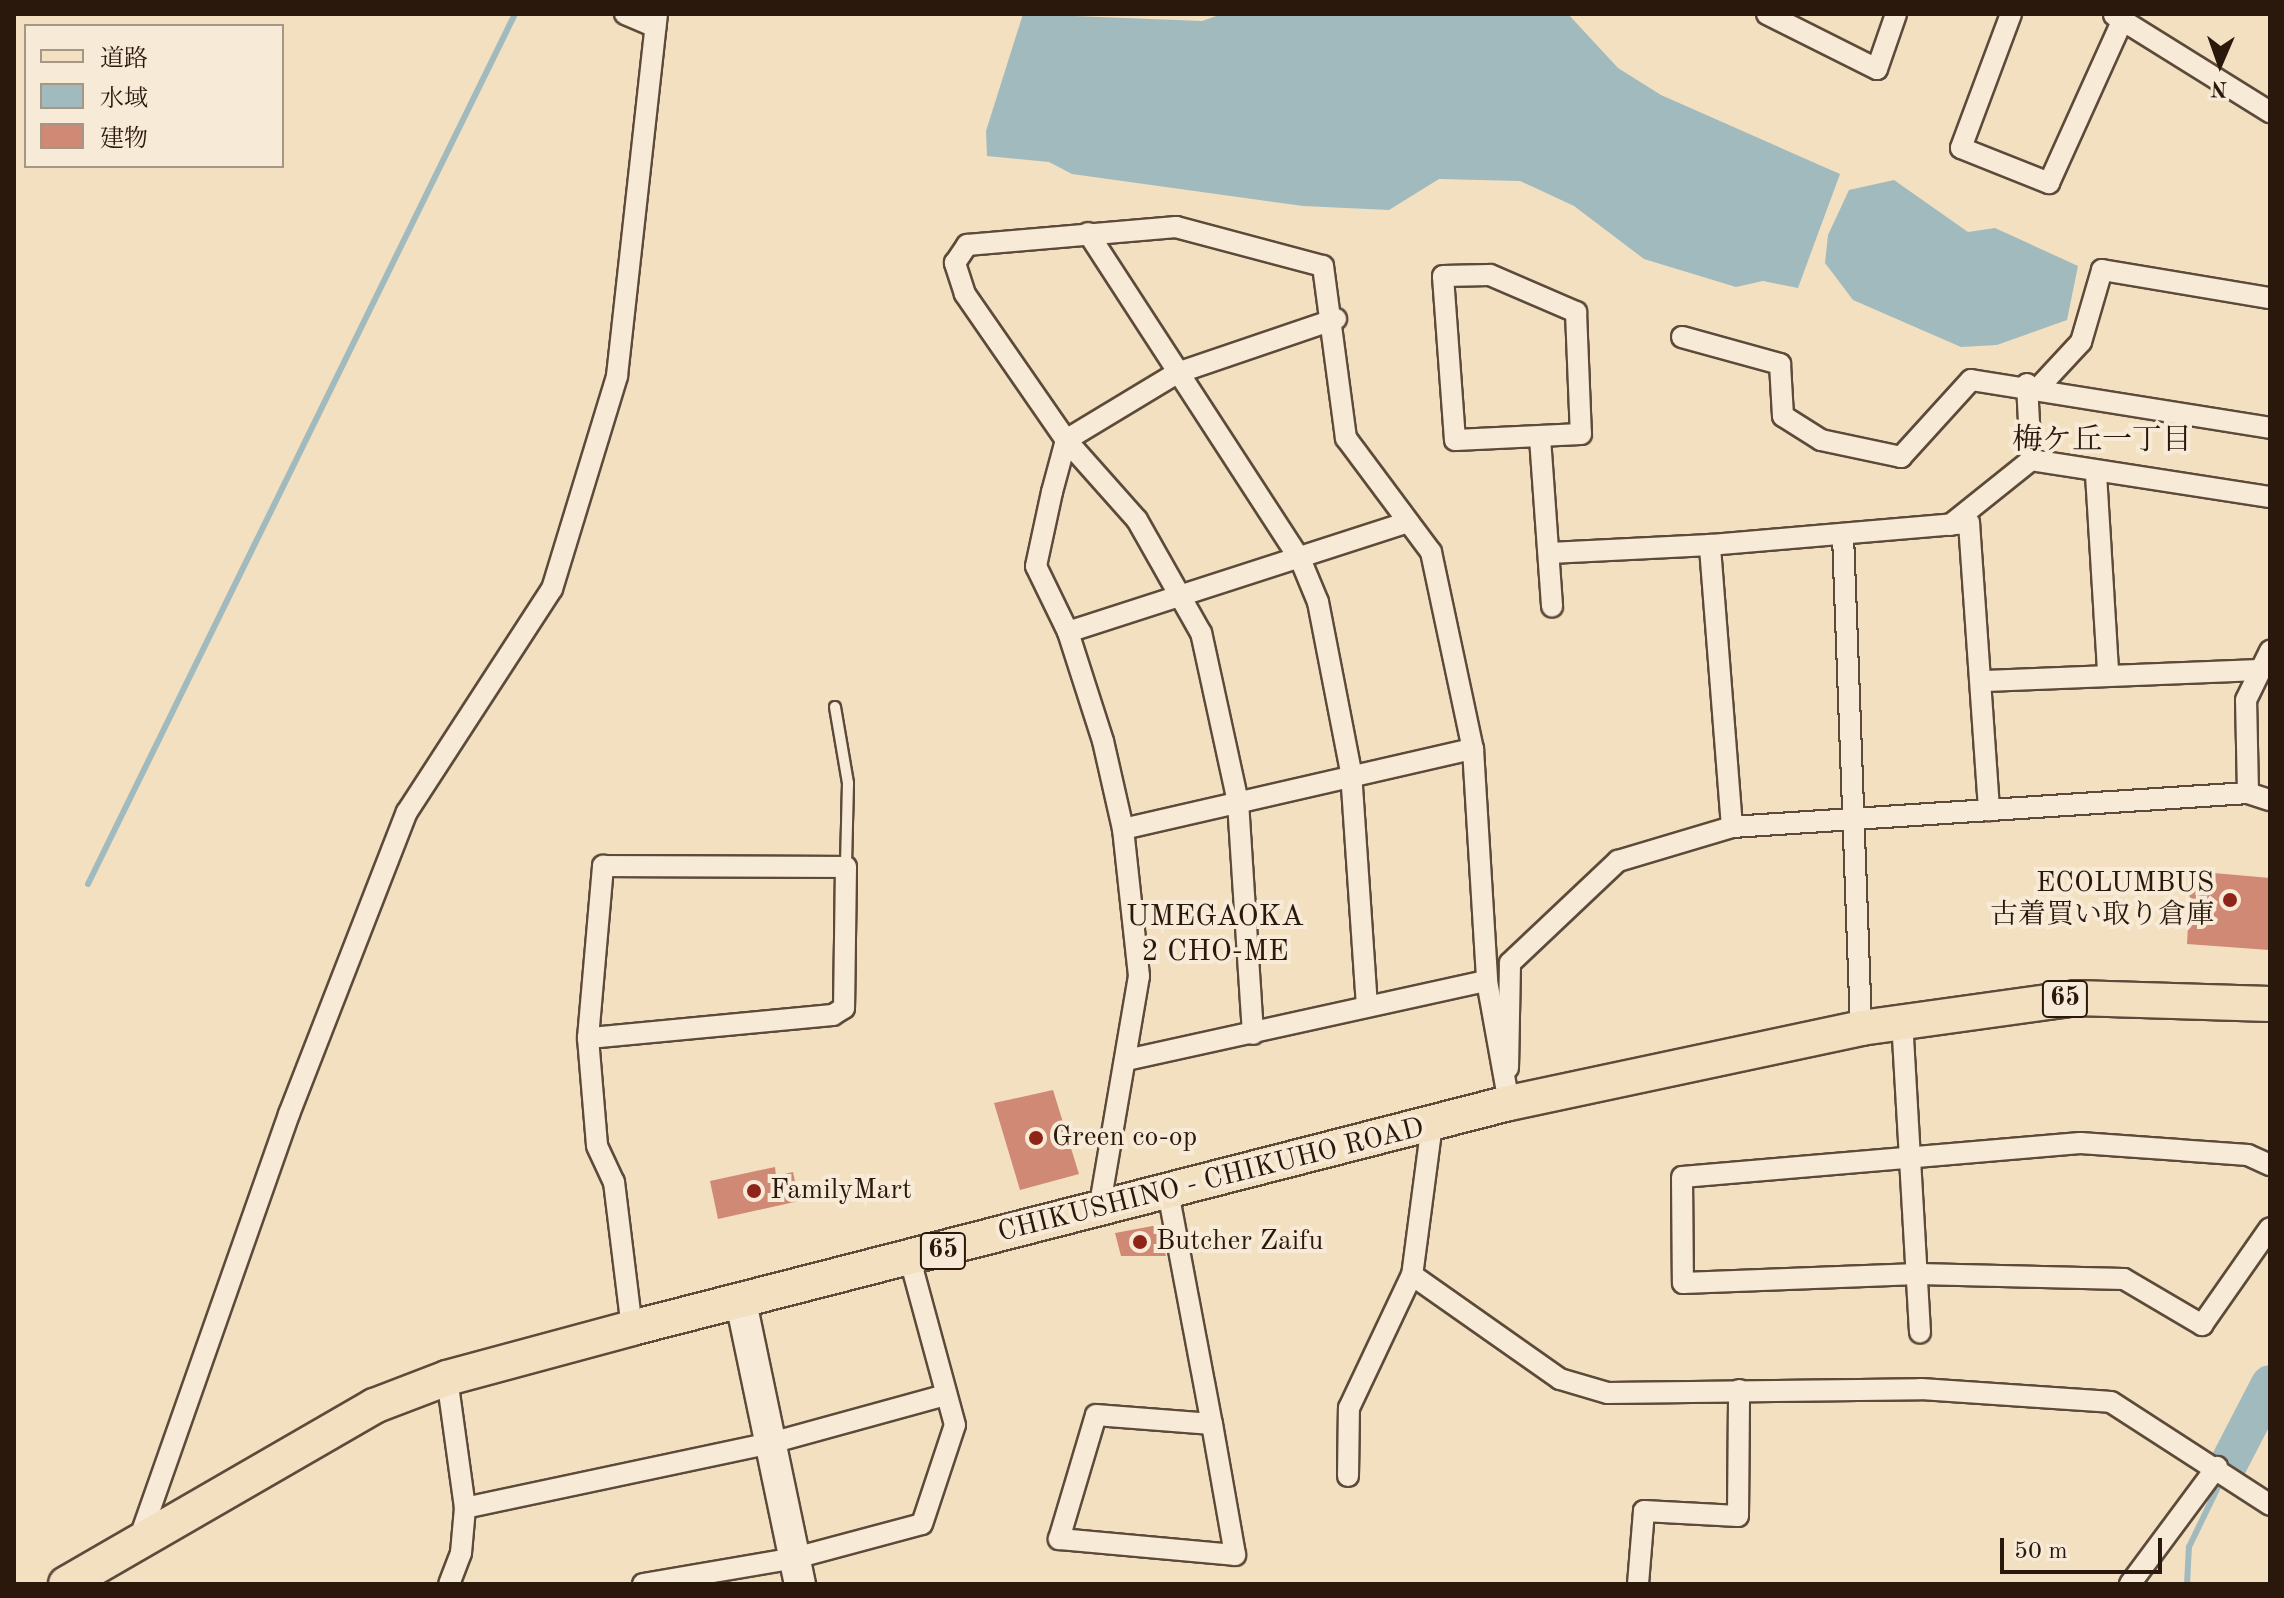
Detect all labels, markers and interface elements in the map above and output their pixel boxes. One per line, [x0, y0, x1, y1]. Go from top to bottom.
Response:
legend [24, 24, 284, 168]
north arrow [2180, 24, 2260, 104]
text: 道路 [100, 48, 148, 72]
text: N [2210, 77, 2228, 99]
text: 水域 [100, 88, 148, 112]
text: 建物 [100, 128, 148, 152]
district label: 梅ケ丘一丁目 [2012, 423, 2192, 459]
place label: ECOLUMBUS 古着買い取り倉庫 [1990, 867, 2214, 933]
marker: ECOLUMBUS 古着買い取り倉庫 [2221, 891, 2239, 909]
district label: UMEGAOKA 2 CHO-ME [1118, 899, 1312, 970]
road number: 65 [2041, 977, 2089, 1021]
street label: CHIKUSHINO - CHIKUHO ROAD [994, 1112, 1428, 1250]
place label: Green co-op [1052, 1121, 1197, 1155]
marker: Green co-op [1027, 1129, 1045, 1147]
place label: FamilyMart [770, 1174, 912, 1208]
marker: FamilyMart [745, 1182, 763, 1200]
place label: Butcher Zaifu [1156, 1225, 1324, 1259]
road number: 65 [919, 1229, 967, 1273]
marker: Butcher Zaifu [1131, 1233, 1149, 1251]
scale bar [2004, 1522, 2166, 1572]
text: 50 m [2014, 1540, 2068, 1564]

